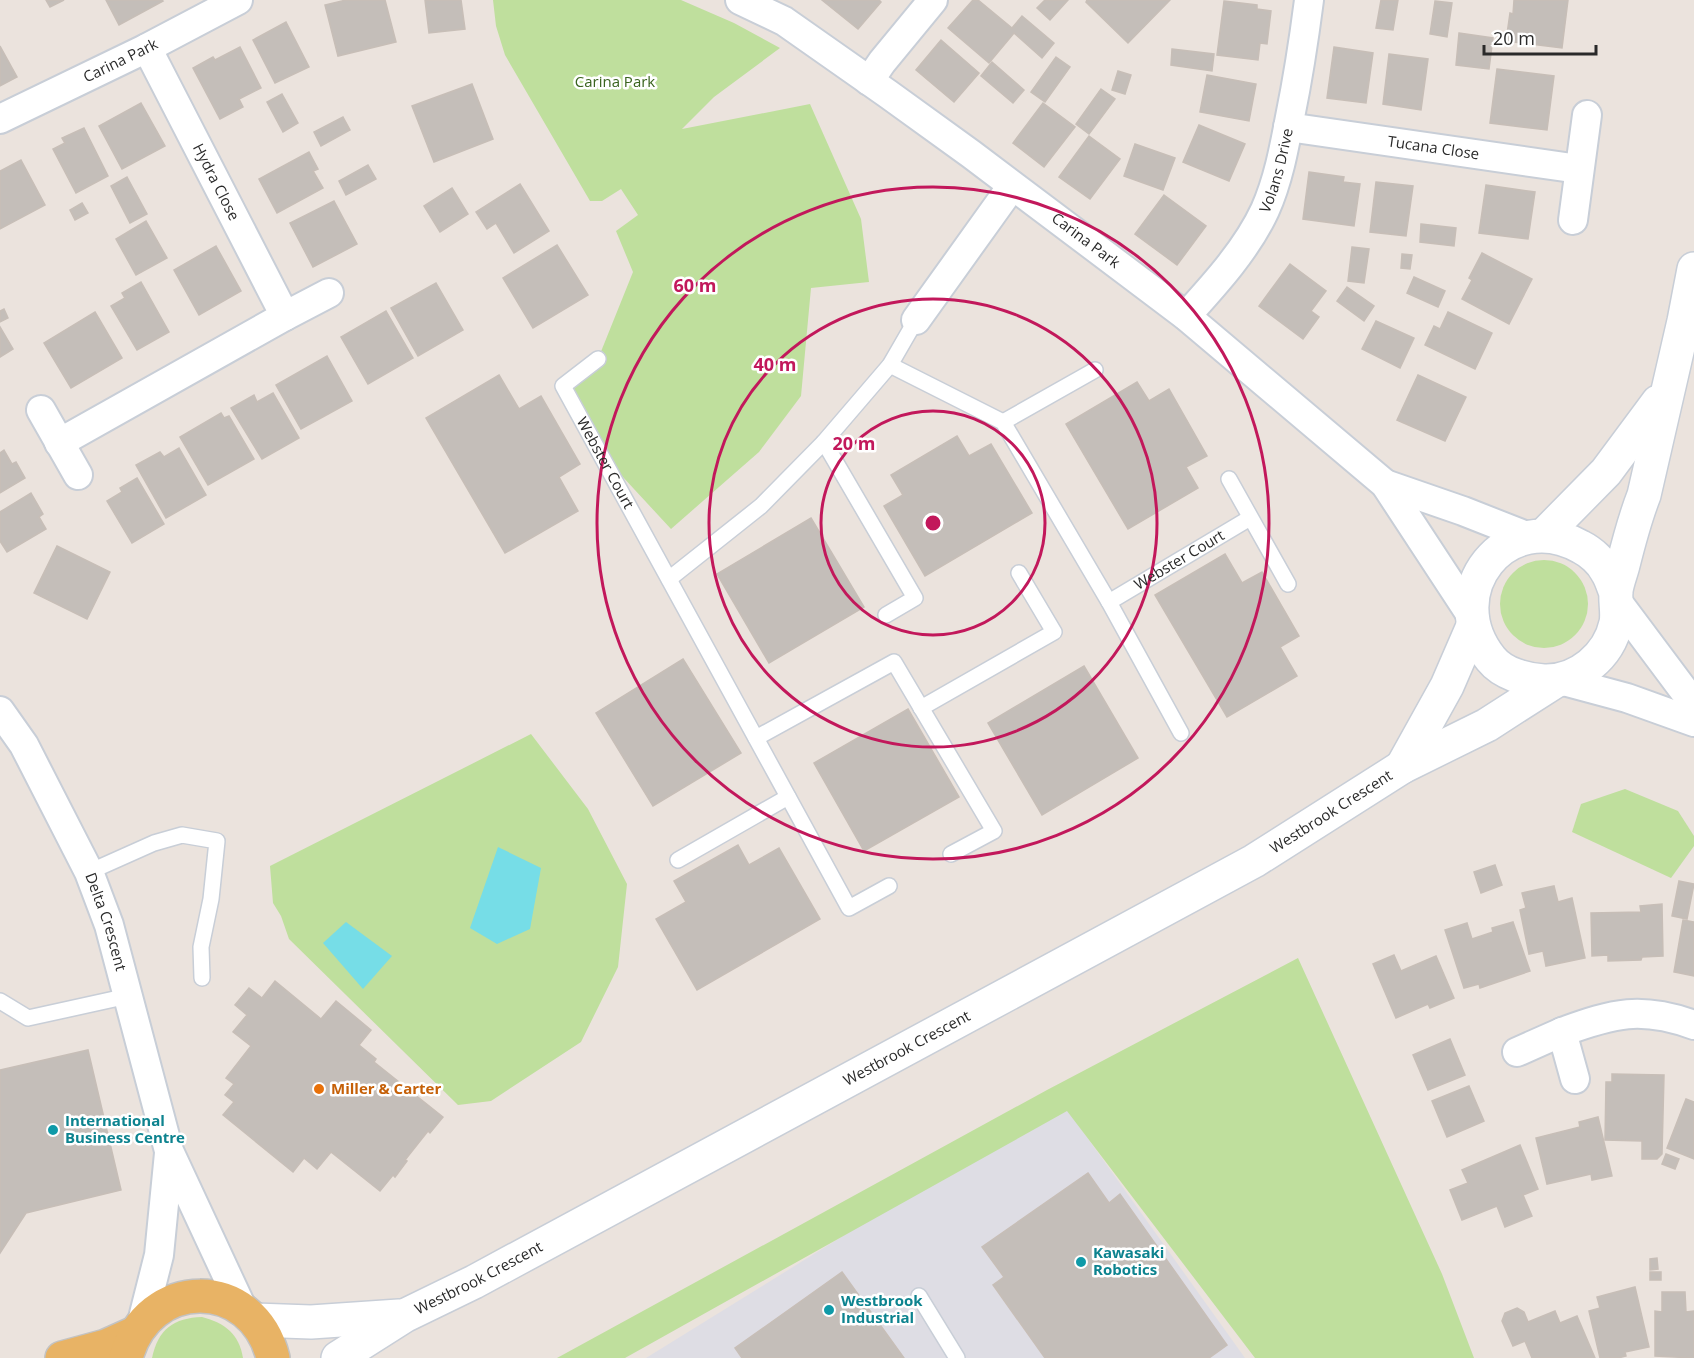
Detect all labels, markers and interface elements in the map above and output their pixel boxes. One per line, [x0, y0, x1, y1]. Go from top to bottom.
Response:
scale bar [1484, 18, 1596, 56]
text: 20 m [1493, 26, 1535, 50]
street label: Carina Park [80, 33, 161, 86]
park label: Carina Park [575, 71, 655, 91]
street label: Volans Drive [1254, 126, 1297, 216]
street label: Tucana Close [1387, 131, 1481, 164]
street label: Hydra Close [189, 140, 245, 223]
street label: Carina Park [1048, 207, 1125, 272]
text: 60 m [674, 273, 716, 297]
text: 40 m [754, 352, 796, 376]
street label: Webster Court [573, 413, 639, 512]
text: 20 m [833, 431, 875, 455]
centre of rings [923, 513, 943, 533]
street label: Webster Court [1130, 525, 1228, 594]
street label: Westbrook Crescent [1266, 765, 1396, 857]
street label: Delta Crescent [81, 870, 132, 973]
street label: Westbrook Crescent [839, 1005, 973, 1090]
place label: Miller & Carter [331, 1078, 441, 1098]
marker: Miller & Carter [312, 1082, 326, 1096]
place label: International Business Centre [65, 1110, 185, 1147]
marker: International Business Centre [46, 1123, 60, 1137]
street label: Westbrook Crescent [411, 1236, 546, 1318]
place label: Kawasaki Robotics [1093, 1242, 1164, 1279]
marker: Kawasaki Robotics [1074, 1255, 1088, 1269]
place label: Westbrook Industrial [841, 1290, 923, 1327]
marker: Westbrook Industrial [822, 1303, 836, 1317]

